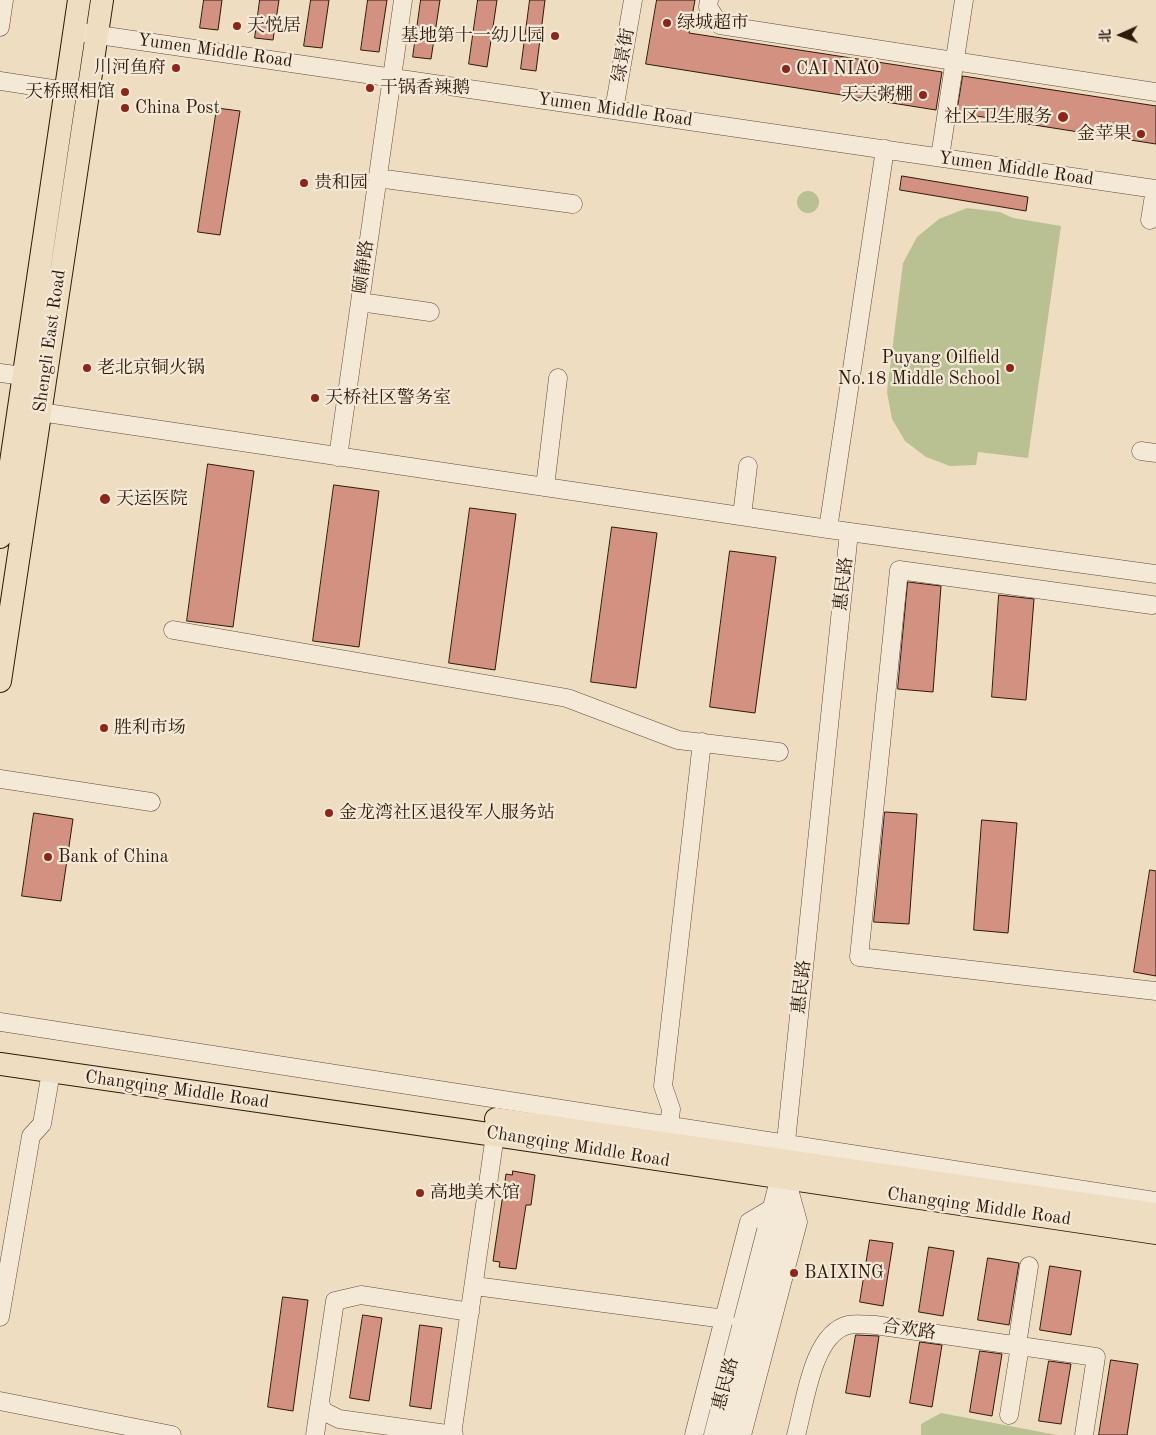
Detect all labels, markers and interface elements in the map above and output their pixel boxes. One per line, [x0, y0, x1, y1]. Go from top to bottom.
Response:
north arrow [1096, 10, 1146, 60]
place label: 绿城超市 [677, 12, 749, 34]
place label: 天悦居 [247, 15, 301, 37]
marker: 绿城超市 [661, 17, 673, 29]
marker: 天悦居 [231, 20, 243, 32]
place label: 基地第十一幼儿园 [401, 25, 545, 47]
street label: 绿景街 [609, 27, 639, 83]
text: 北 [1099, 28, 1113, 43]
street label: Yumen Middle Road [136, 29, 294, 73]
marker: 基地第十一幼儿园 [549, 30, 561, 42]
place label: 川河鱼府 [94, 57, 166, 79]
place label: CAI NIAO [796, 58, 879, 80]
marker: 川河鱼府 [170, 62, 182, 74]
marker: CAI NIAO [780, 63, 792, 75]
place label: 干锅香辣鹅 [380, 77, 470, 99]
place label: 天桥照相馆 [25, 81, 115, 103]
marker: 干锅香辣鹅 [364, 82, 376, 94]
place label: 天天粥棚 [841, 84, 913, 106]
marker: 天桥照相馆 [119, 86, 131, 98]
street label: Yumen Middle Road [536, 88, 694, 132]
marker: 天天粥棚 [917, 89, 929, 101]
place label: China Post [135, 97, 220, 119]
marker: China Post [119, 102, 131, 114]
place label: 社区卫生服务 [944, 106, 1052, 128]
marker: 社区卫生服务 [1056, 110, 1070, 124]
place label: 金苹果 [1077, 123, 1131, 145]
marker: 金苹果 [1135, 128, 1147, 140]
street label: Yumen Middle Road [937, 147, 1095, 191]
place label: 贵和园 [314, 172, 368, 194]
marker: 贵和园 [298, 177, 310, 189]
street label: 颐静路 [350, 239, 378, 295]
street label: Shengli East Road [29, 268, 71, 414]
place label: Puyang Oilfield No.18 Middle School [838, 347, 1000, 389]
place label: 老北京铜火锅 [97, 357, 205, 379]
marker: 老北京铜火锅 [81, 362, 93, 374]
marker: Puyang Oilfield No.18 Middle School [1004, 362, 1016, 374]
place label: 天桥社区警务室 [325, 387, 451, 409]
marker: 天桥社区警务室 [309, 392, 321, 404]
place label: 天运医院 [116, 488, 188, 510]
marker: 天运医院 [98, 492, 112, 506]
street label: 惠民路 [830, 556, 858, 612]
place label: 胜利市场 [114, 717, 186, 739]
marker: 胜利市场 [98, 722, 110, 734]
place label: 金龙湾社区退役军人服务站 [339, 802, 555, 824]
marker: 金龙湾社区退役军人服务站 [323, 807, 335, 819]
place label: Bank of China [58, 846, 169, 868]
marker: Bank of China [42, 851, 54, 863]
street label: 惠民路 [788, 959, 816, 1015]
street label: Changqing Middle Road [84, 1066, 270, 1114]
street label: Changqing Middle Road [485, 1122, 671, 1172]
place label: 高地美术馆 [430, 1182, 520, 1204]
street label: Changqing Middle Road [886, 1183, 1072, 1231]
marker: 高地美术馆 [414, 1187, 426, 1199]
place label: BAIXING [804, 1262, 884, 1284]
marker: BAIXING [788, 1267, 800, 1279]
street label: 合欢路 [881, 1316, 937, 1344]
street label: 惠民路 [709, 1355, 743, 1413]

